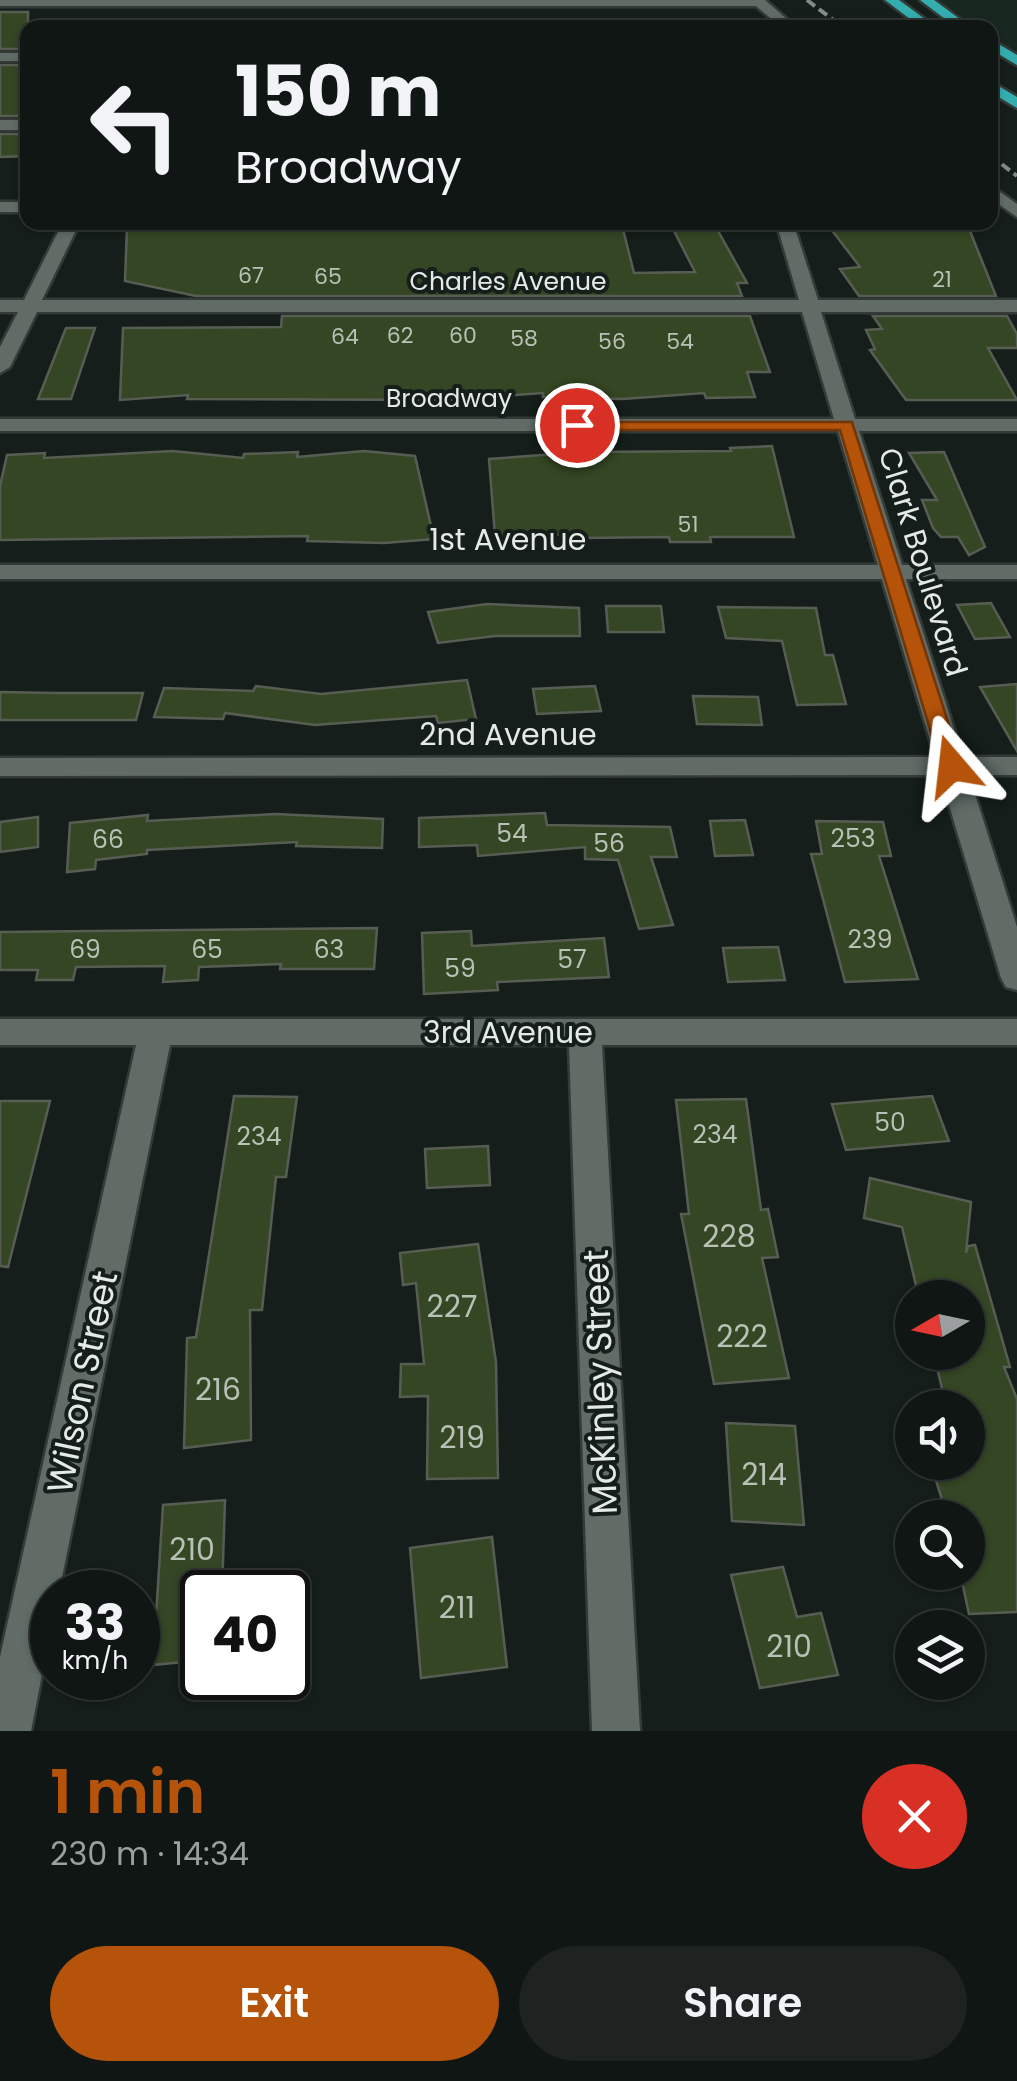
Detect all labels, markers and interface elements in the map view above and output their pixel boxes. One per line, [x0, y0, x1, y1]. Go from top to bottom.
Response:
text: 150 m [235, 42, 441, 141]
icon: left [70, 60, 200, 190]
text: Broadway [235, 136, 462, 199]
house number: 67 [238, 260, 264, 291]
house number: 65 [314, 261, 342, 292]
street label: Charles Avenue [410, 264, 606, 299]
house number: 21 [932, 264, 952, 295]
house number: 62 [387, 320, 413, 351]
house number: 60 [449, 320, 477, 351]
house number: 64 [331, 321, 359, 352]
house number: 58 [510, 323, 538, 354]
house number: 56 [598, 326, 626, 357]
house number: 54 [666, 326, 694, 357]
street label: Broadway [386, 381, 512, 416]
pin [535, 383, 620, 468]
icon: arrive [550, 398, 605, 453]
street label: Clark Boulevard [868, 442, 978, 682]
house number: 51 [678, 509, 698, 540]
street label: 1st Avenue [430, 518, 586, 561]
street label: 2nd Avenue [419, 713, 597, 756]
position arrow [900, 714, 1004, 818]
house number: 54 [496, 816, 528, 851]
house number: 253 [831, 821, 875, 856]
house number: 66 [92, 822, 124, 857]
house number: 56 [593, 826, 625, 861]
house number: 239 [848, 922, 892, 957]
house number: 69 [69, 932, 101, 967]
house number: 65 [191, 932, 223, 967]
house number: 63 [314, 932, 344, 967]
house number: 57 [557, 942, 587, 977]
house number: 59 [444, 951, 476, 986]
street label: 3rd Avenue [423, 1011, 593, 1054]
house number: 50 [874, 1105, 906, 1140]
house number: 234 [693, 1117, 737, 1152]
house number: 234 [237, 1119, 281, 1154]
house number: 228 [702, 1215, 756, 1258]
street label: McKinley Street [571, 1249, 629, 1515]
street label: Wilson Street [35, 1266, 129, 1498]
north arrow [895, 1280, 985, 1370]
map controls [895, 1280, 985, 1700]
house number: 227 [427, 1285, 477, 1328]
house number: 222 [716, 1315, 768, 1358]
house number: 216 [195, 1368, 241, 1411]
button: sound [895, 1390, 985, 1480]
house number: 219 [439, 1416, 485, 1459]
house number: 214 [741, 1453, 787, 1496]
button: search [895, 1500, 985, 1590]
house number: 210 [169, 1528, 215, 1571]
speed limit sign: 40 [180, 1570, 310, 1700]
house number: 211 [439, 1586, 475, 1629]
text: 33 [65, 1587, 125, 1658]
button: layers [895, 1610, 985, 1700]
house number: 210 [766, 1625, 812, 1668]
text: km/h [62, 1643, 128, 1678]
text: 1 min [50, 1750, 205, 1834]
button: close [862, 1764, 967, 1869]
text: 230 m · 14:34 [50, 1831, 249, 1876]
button: Exit [50, 1946, 499, 2061]
button: Share [519, 1946, 967, 2061]

